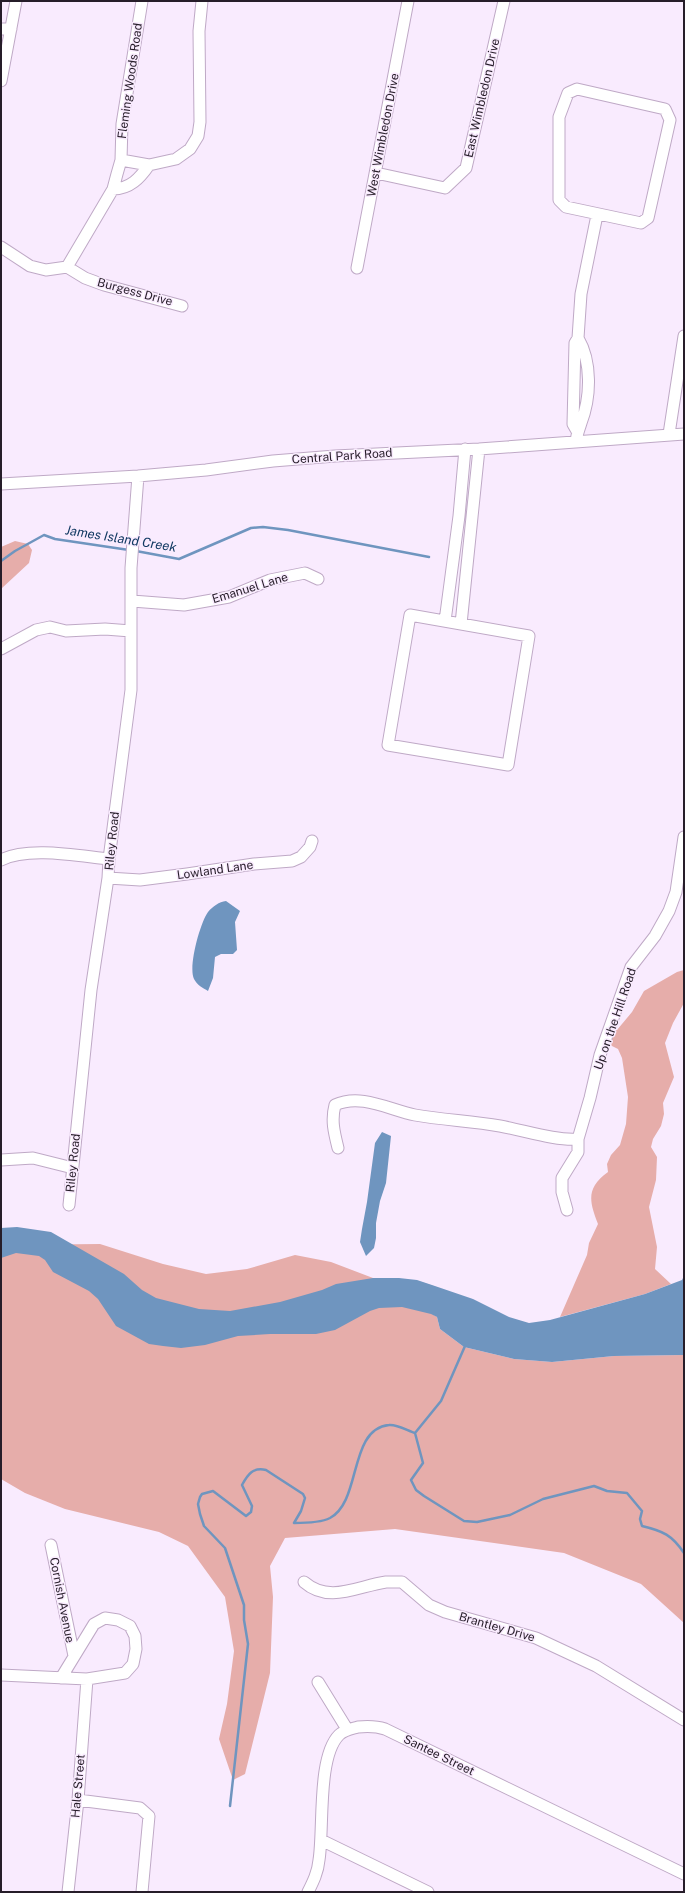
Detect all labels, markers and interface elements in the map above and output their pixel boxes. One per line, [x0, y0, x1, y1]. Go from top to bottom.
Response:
street label: Fleming Woods Road [115, 22, 145, 140]
street label: East Wimbledon Drive [461, 37, 503, 159]
street label: West Wimbledon Drive [364, 72, 402, 198]
street label: Burgess Drive [96, 275, 174, 309]
street label: Central Park Road [291, 445, 393, 467]
water label: James Island Creek [64, 522, 178, 555]
street label: Emanuel Lane [210, 570, 290, 606]
street label: Riley Road [102, 811, 122, 871]
street label: Lowland Lane [176, 858, 254, 882]
street label: Up on the Hill Road [591, 966, 639, 1072]
street label: Riley Road [63, 1133, 83, 1193]
street label: Cornish Avenue [47, 1556, 77, 1644]
street label: Brantley Drive [457, 1609, 537, 1645]
street label: Santee Street [401, 1732, 477, 1778]
street label: Hale Street [68, 1753, 88, 1818]

